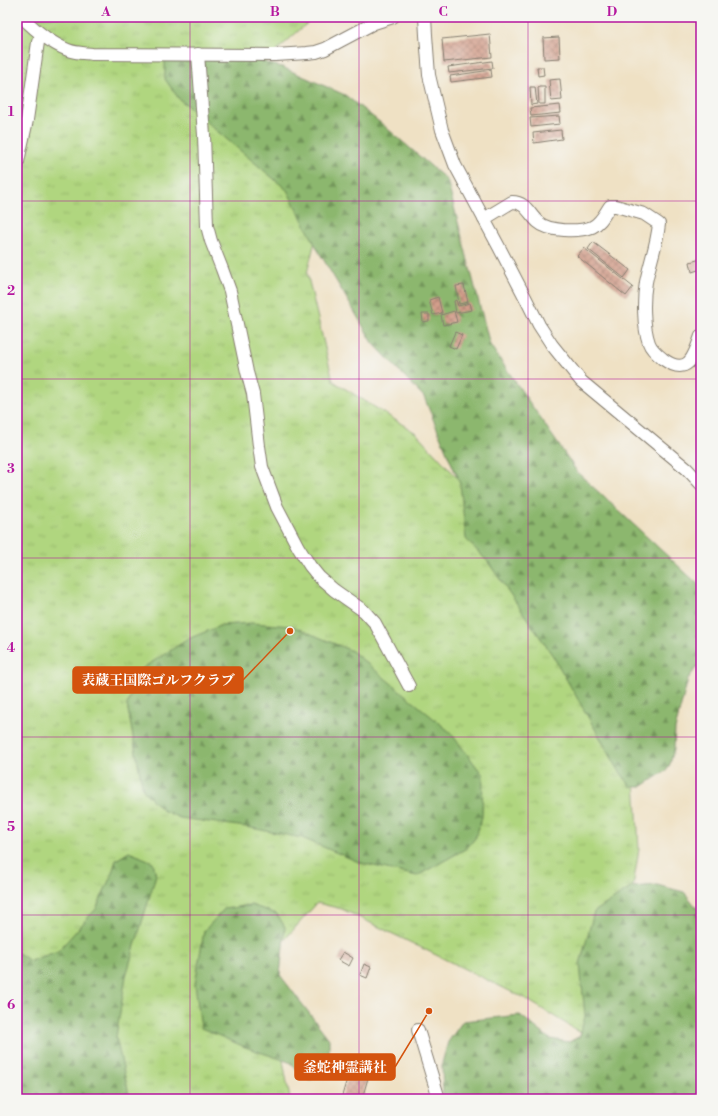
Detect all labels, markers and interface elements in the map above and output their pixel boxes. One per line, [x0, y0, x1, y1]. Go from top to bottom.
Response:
text: A [100, 4, 111, 20]
text: B [270, 4, 280, 20]
text: C [438, 4, 448, 20]
text: D [607, 4, 617, 20]
text: 1 [8, 104, 15, 120]
text: 2 [7, 283, 15, 299]
text: 3 [7, 461, 15, 477]
text: 4 [7, 640, 16, 656]
callout: 表蔵王国際ゴルフクラブ [73, 667, 243, 693]
text: 表蔵王国際ゴルフクラブ [81, 672, 235, 690]
text: 5 [7, 819, 15, 835]
text: 6 [7, 997, 15, 1013]
callout: 釜蛇神霊講社 [295, 1054, 395, 1080]
text: 釜蛇神霊講社 [303, 1059, 387, 1077]

